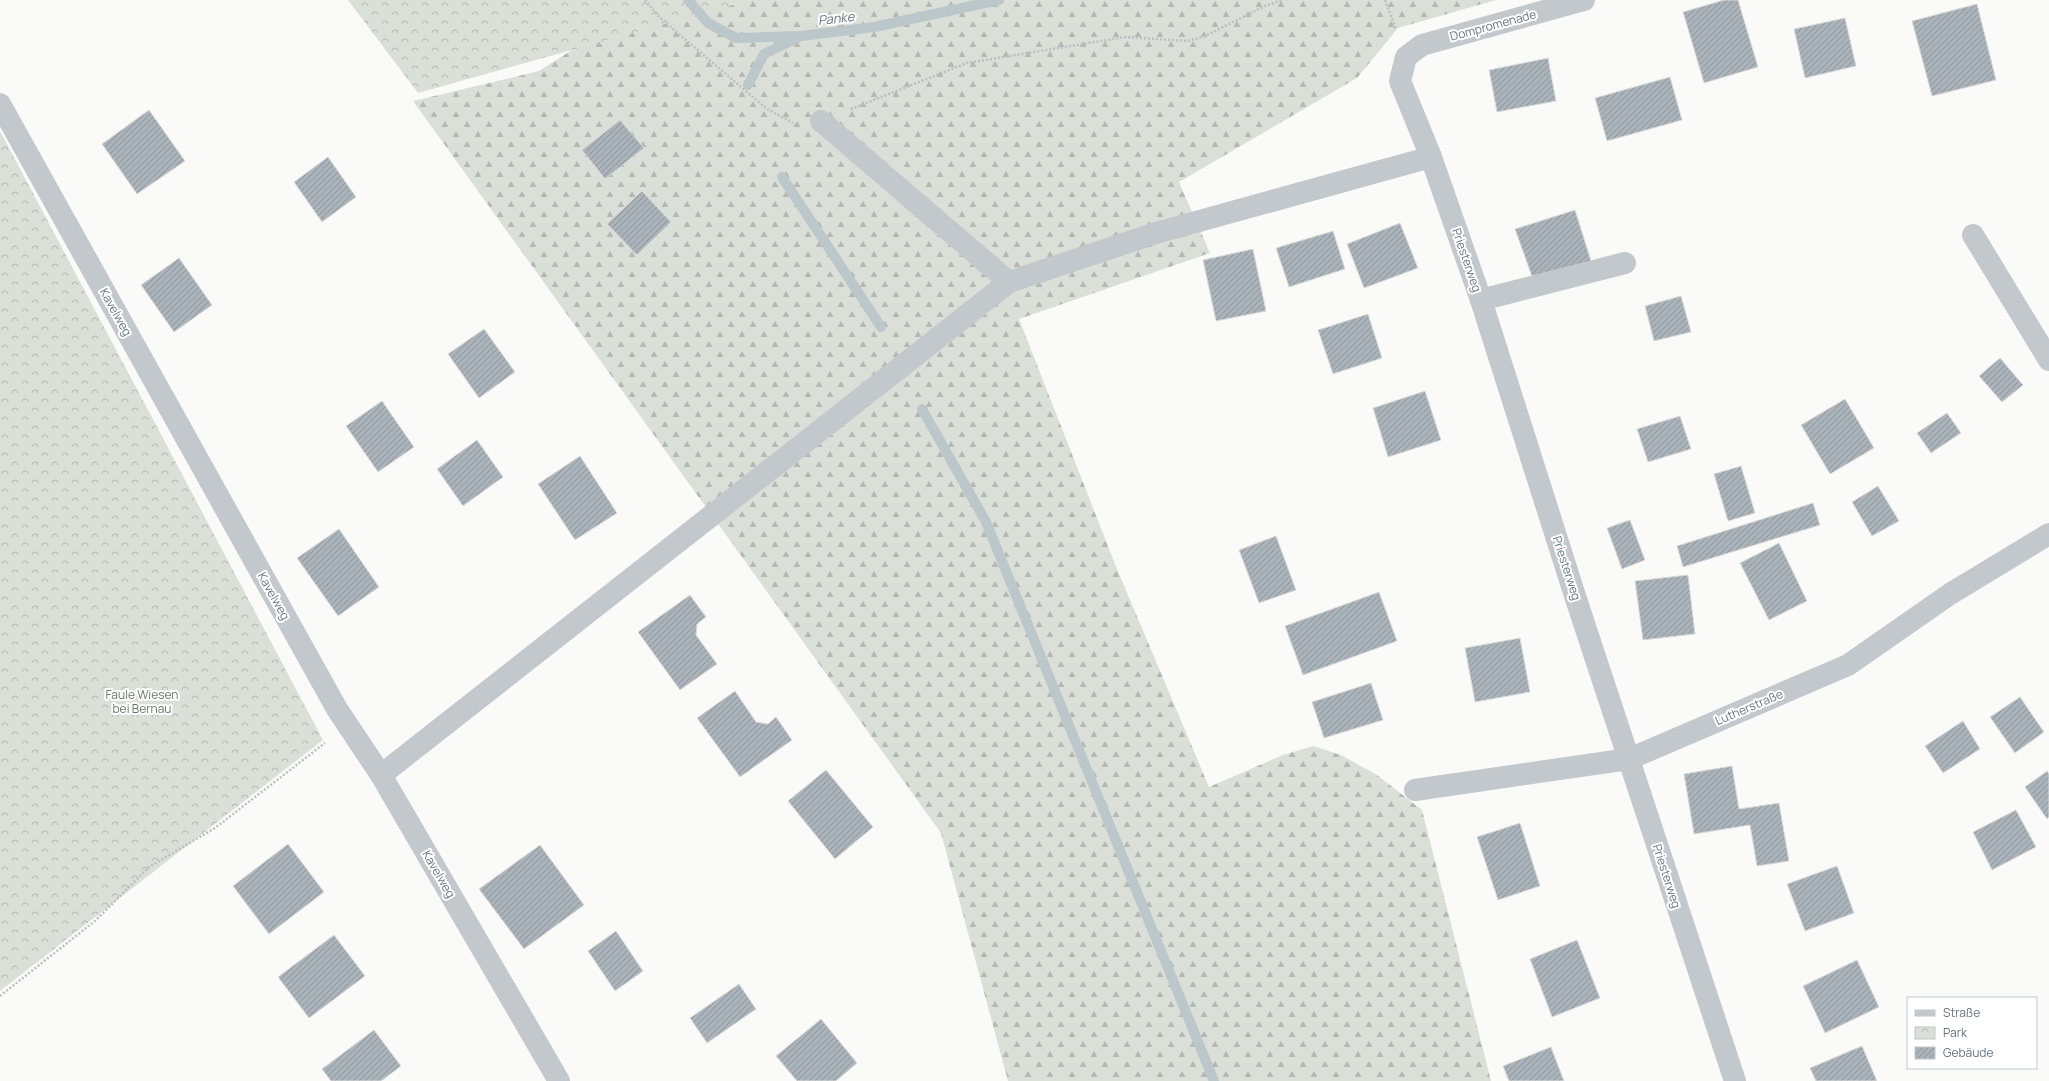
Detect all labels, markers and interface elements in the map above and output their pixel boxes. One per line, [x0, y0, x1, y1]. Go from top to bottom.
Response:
street label: Dompromenade [1448, 5, 1538, 45]
water label: Panke [817, 7, 857, 29]
street label: Priesterweg [1448, 226, 1486, 294]
street label: Kavelweg [96, 285, 136, 339]
street label: Priesterweg [1549, 534, 1585, 602]
street label: Kavelweg [254, 569, 294, 623]
street label: Lutherstraße [1712, 685, 1786, 729]
park label: Faule Wiesen bei Bernau [106, 686, 178, 717]
street label: Priesterweg [1649, 842, 1685, 910]
street label: Kavelweg [419, 847, 459, 901]
legend [1907, 997, 2037, 1069]
text: Straße [1943, 1004, 1980, 1021]
text: Park [1943, 1024, 1968, 1041]
text: Gebäude [1943, 1044, 1994, 1061]

